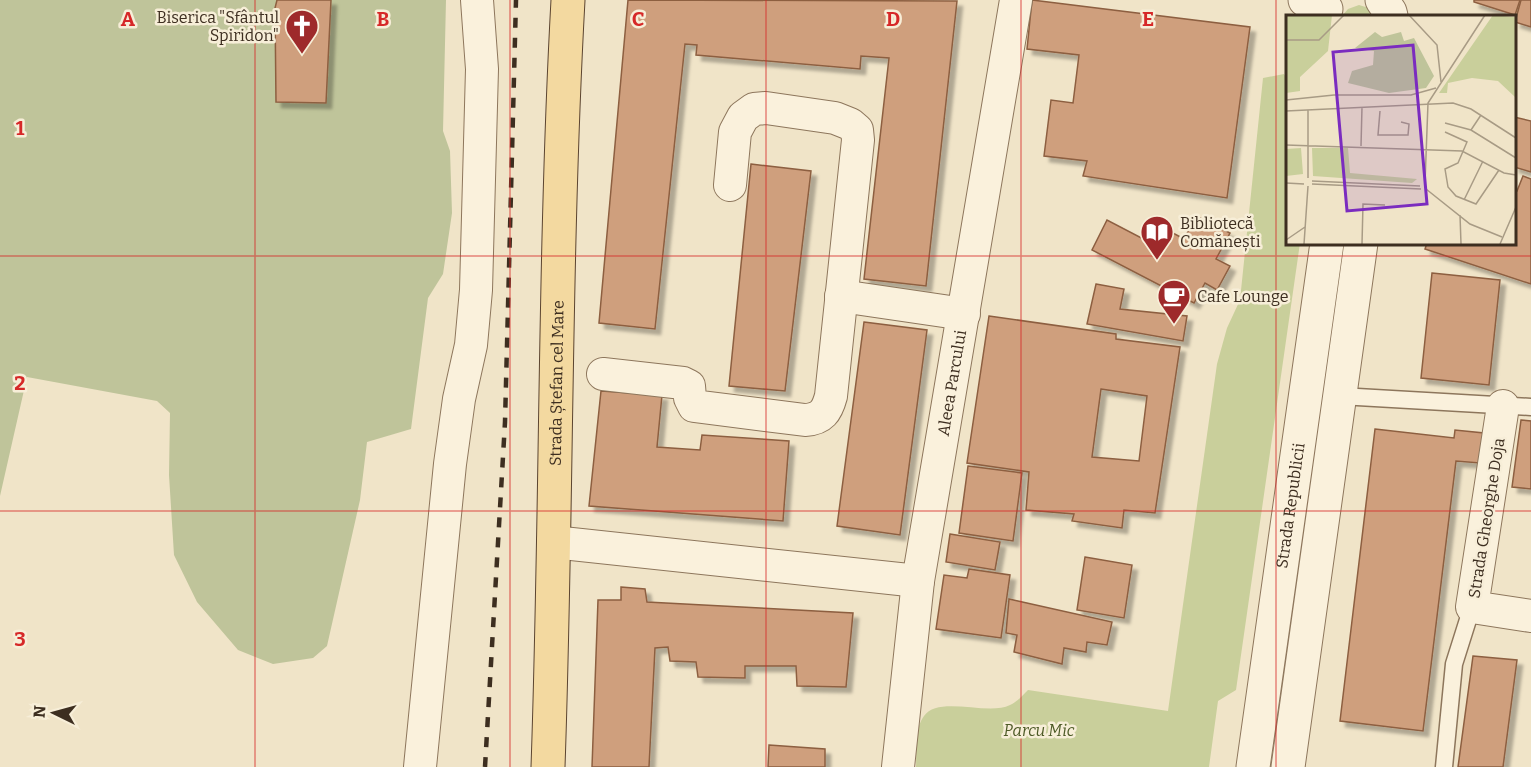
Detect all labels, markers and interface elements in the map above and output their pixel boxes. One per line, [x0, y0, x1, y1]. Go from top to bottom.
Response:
text: A [121, 7, 136, 31]
text: B [377, 7, 390, 31]
text: C [632, 7, 644, 31]
text: D [886, 7, 900, 31]
text: E [1142, 7, 1154, 31]
place label: Biserica "Sfântul Spiridon" [156, 8, 279, 45]
church icon: Biserica "Sfântul Spiridon" [284, 8, 320, 55]
inset map [1286, 15, 1516, 244]
text: 1 [16, 116, 25, 140]
library icon: Bibliotecă Comănești [1139, 214, 1175, 261]
place label: Bibliotecă Comănești [1180, 214, 1261, 252]
cafe icon: Cafe Lounge [1156, 278, 1192, 325]
place label: Cafe Lounge [1197, 287, 1288, 306]
street label: Strada Ștefan cel Mare [546, 300, 568, 466]
street label: Aleea Parcului [934, 328, 970, 437]
text: 2 [14, 371, 26, 395]
street label: Strada Gheorghe Doja [1464, 436, 1509, 600]
street label: Strada Republicii [1272, 442, 1309, 570]
text: 3 [14, 627, 26, 651]
north arrow [24, 683, 84, 743]
text: N [30, 705, 50, 719]
park label: Parcu Mic [1004, 721, 1075, 740]

